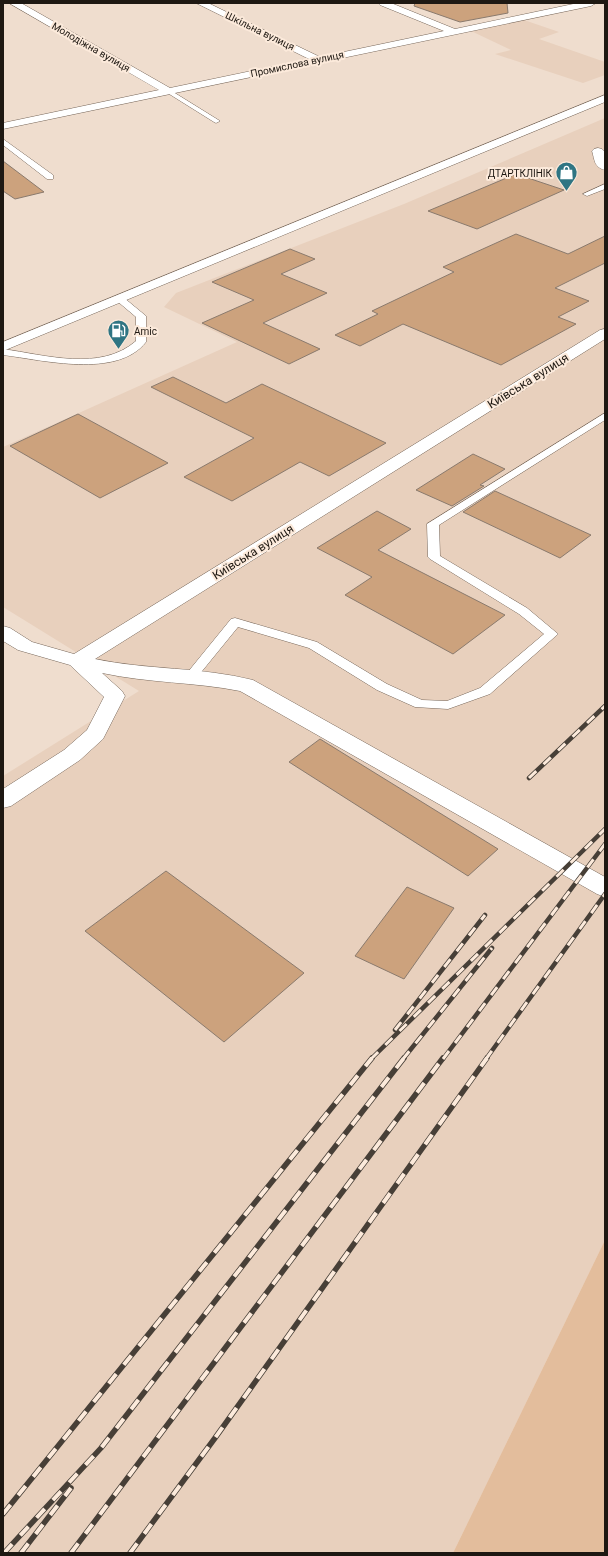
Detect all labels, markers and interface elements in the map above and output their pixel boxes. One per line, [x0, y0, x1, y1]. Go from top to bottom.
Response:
street label: Шкільна вулиця [224, 10, 296, 52]
street label: Молодіжна вулиця [50, 20, 132, 74]
street label: Промислова вулиця [249, 49, 345, 79]
shop icon: ДТАРТКЛІНІК [554, 160, 580, 193]
place label: ДТАРТКЛІНІК [488, 168, 553, 179]
fuel station icon: Amic [105, 318, 131, 351]
place label: Amic [134, 326, 157, 337]
street label: Київська вулиця [485, 350, 571, 412]
street label: Київська вулиця [210, 521, 296, 583]

